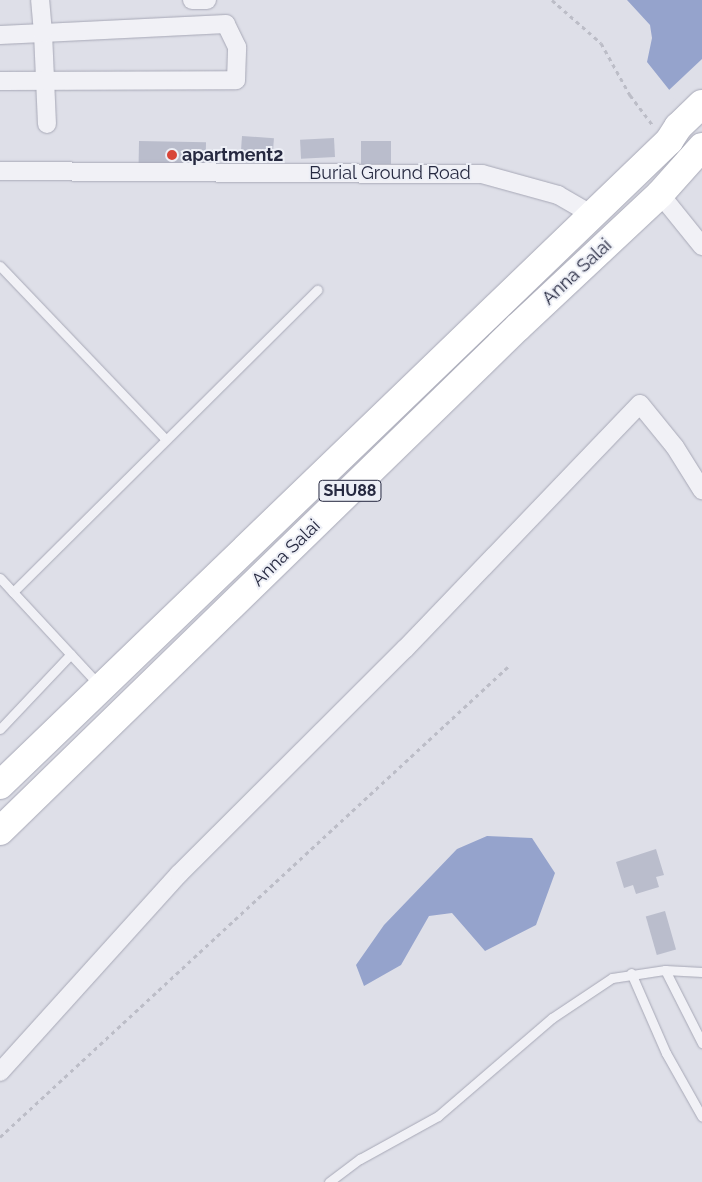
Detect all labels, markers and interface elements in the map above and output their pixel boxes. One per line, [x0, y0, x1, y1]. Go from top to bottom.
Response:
place label: apartment2 [182, 144, 283, 166]
marker: apartment2 [166, 149, 178, 161]
street label: Burial Ground Road [309, 162, 471, 184]
street label: Anna Salai [538, 234, 616, 310]
road number: SHU88 [318, 478, 382, 504]
street label: Anna Salai [247, 515, 325, 591]

